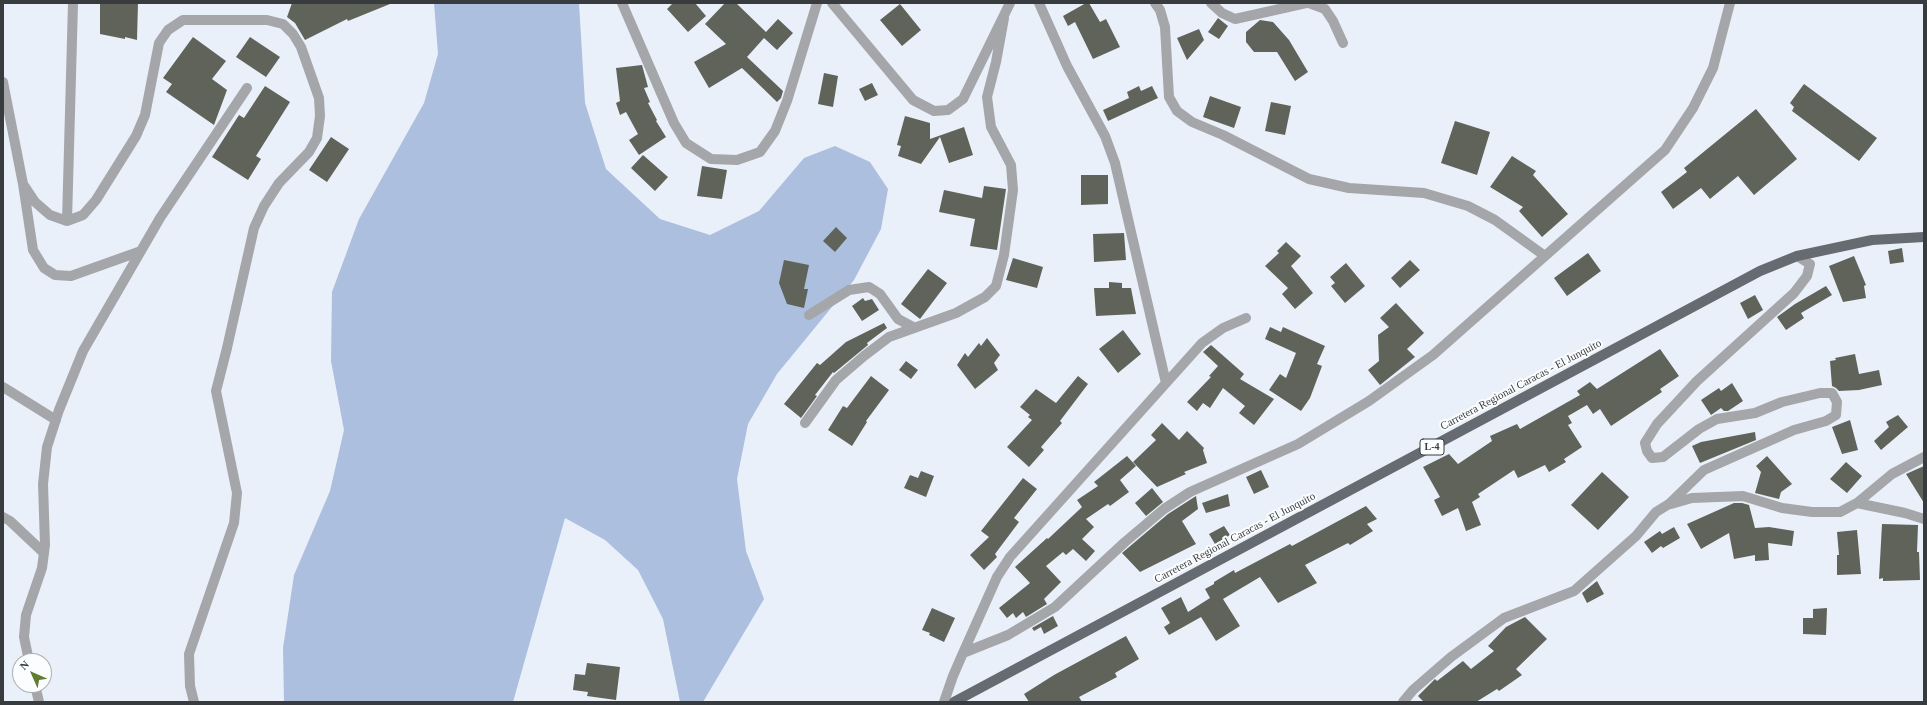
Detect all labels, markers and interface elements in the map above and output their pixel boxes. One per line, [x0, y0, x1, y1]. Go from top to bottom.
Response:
street label: Carretera Regional Caracas - El Junquito [1438, 337, 1604, 433]
road number: L-4 [1420, 439, 1444, 455]
street label: Carretera Regional Caracas - El Junquito [1152, 490, 1318, 586]
north arrow [12, 653, 52, 693]
text: N [17, 658, 31, 672]

